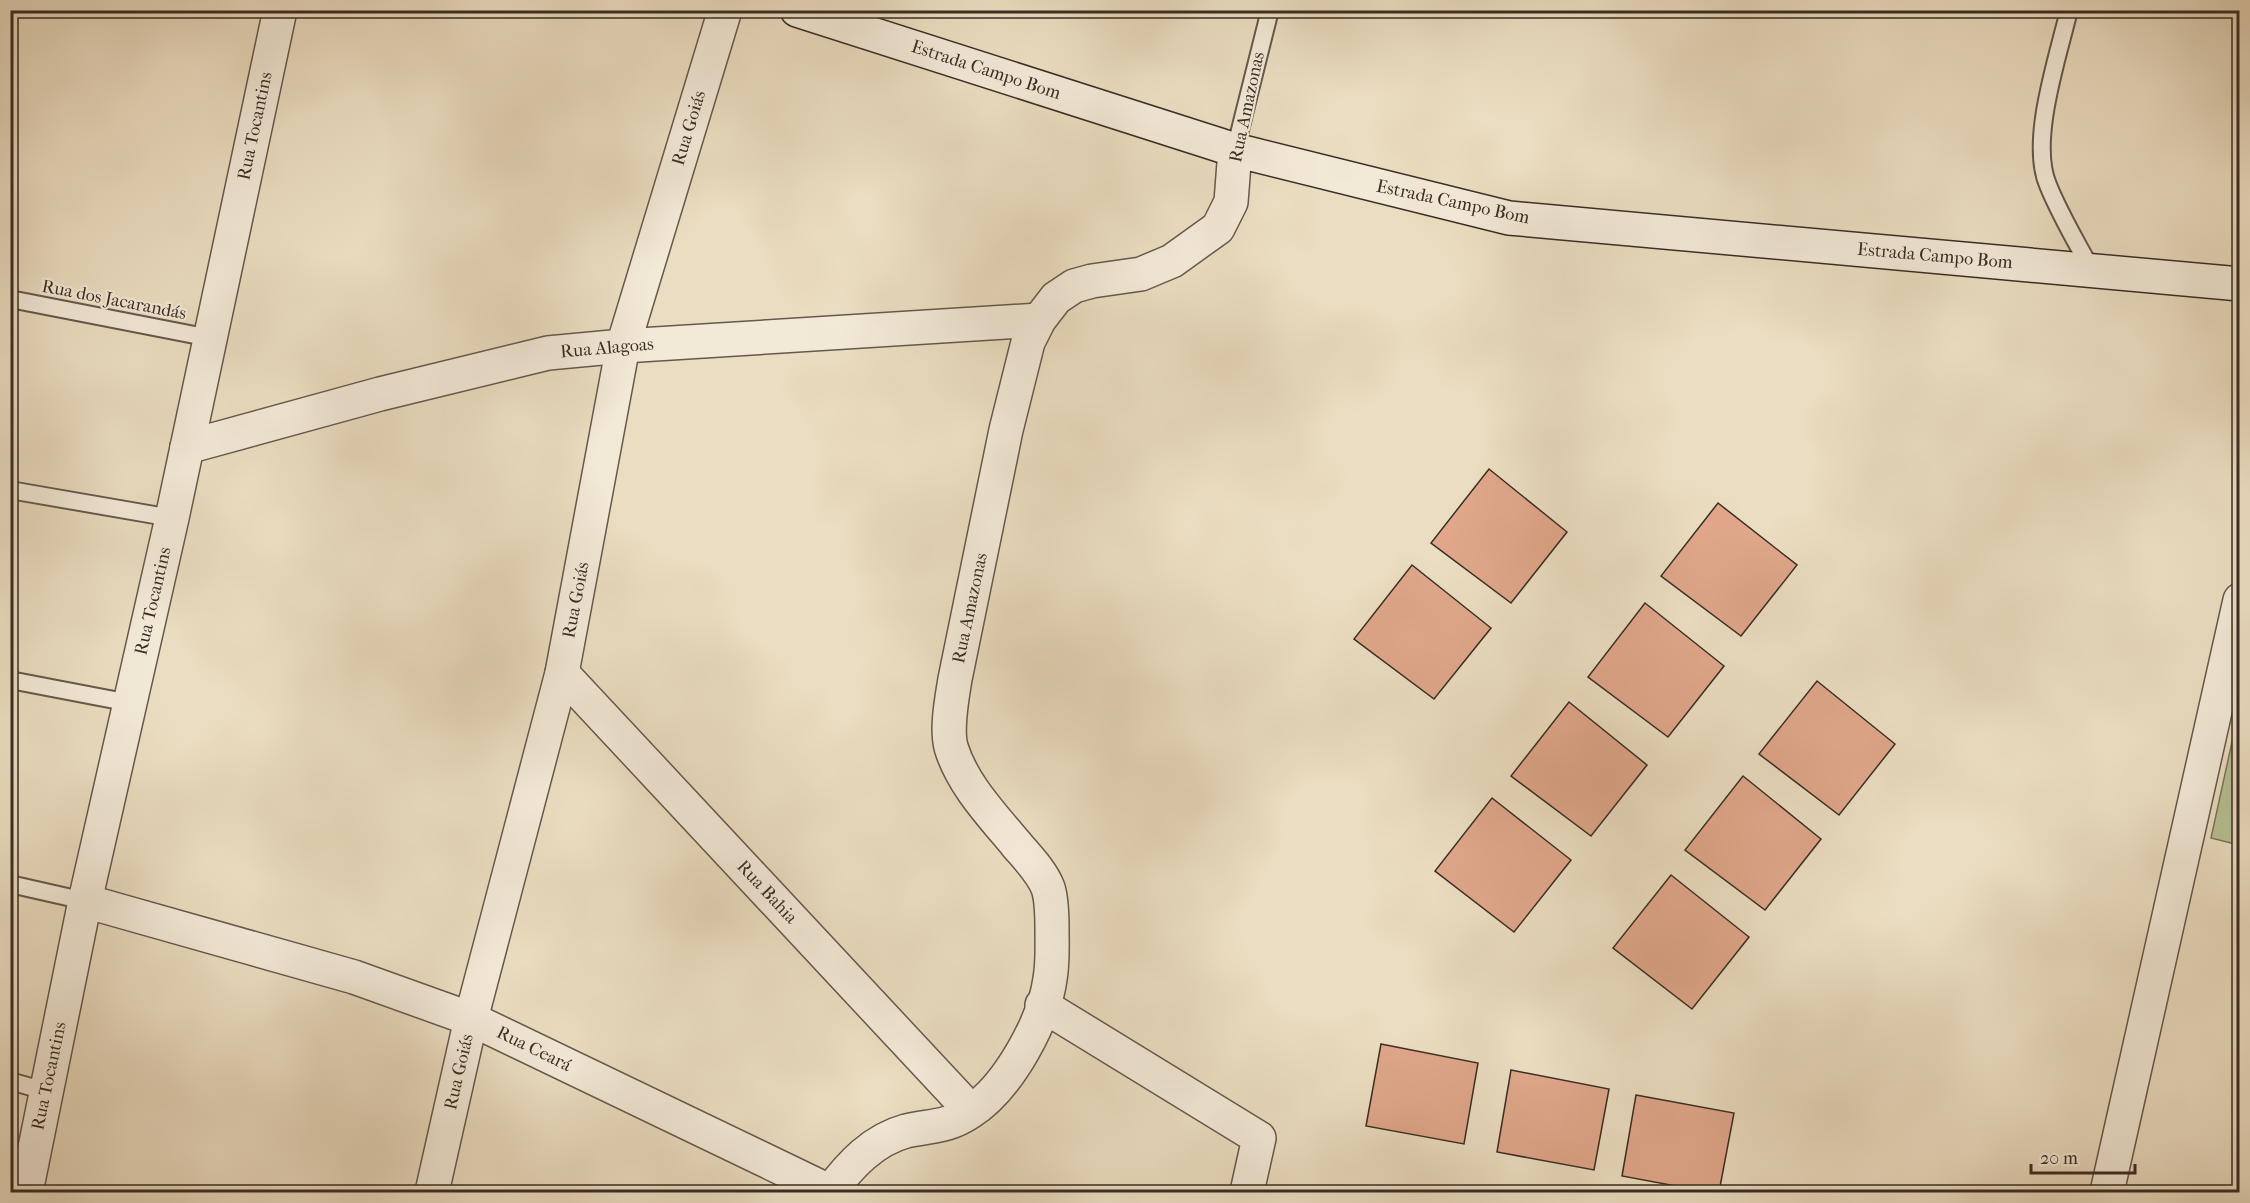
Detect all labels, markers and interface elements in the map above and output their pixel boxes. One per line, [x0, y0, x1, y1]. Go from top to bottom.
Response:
street label: Estrada Campo Bom [909, 36, 1063, 104]
street label: Rua Amazonas [1225, 49, 1269, 164]
street label: Rua Tocantins [233, 70, 277, 182]
street label: Rua Goiás [668, 88, 710, 168]
street label: Estrada Campo Bom [1375, 176, 1531, 228]
street label: Estrada Campo Bom [1856, 239, 2014, 273]
street label: Rua dos Jacarandás [40, 276, 188, 324]
street label: Rua Alagoas [559, 333, 655, 363]
street label: Rua Tocantins [130, 545, 176, 657]
street label: Rua Amazonas [948, 550, 992, 665]
street label: Rua Goiás [558, 560, 594, 640]
street label: Rua Bahia [732, 856, 802, 929]
street label: Rua Tocantins [27, 1020, 71, 1132]
street label: Rua Ceará [493, 1022, 575, 1076]
street label: Rua Goiás [440, 1032, 478, 1112]
scale bar [2031, 1137, 2134, 1175]
text: 20 m [2040, 1148, 2078, 1169]

